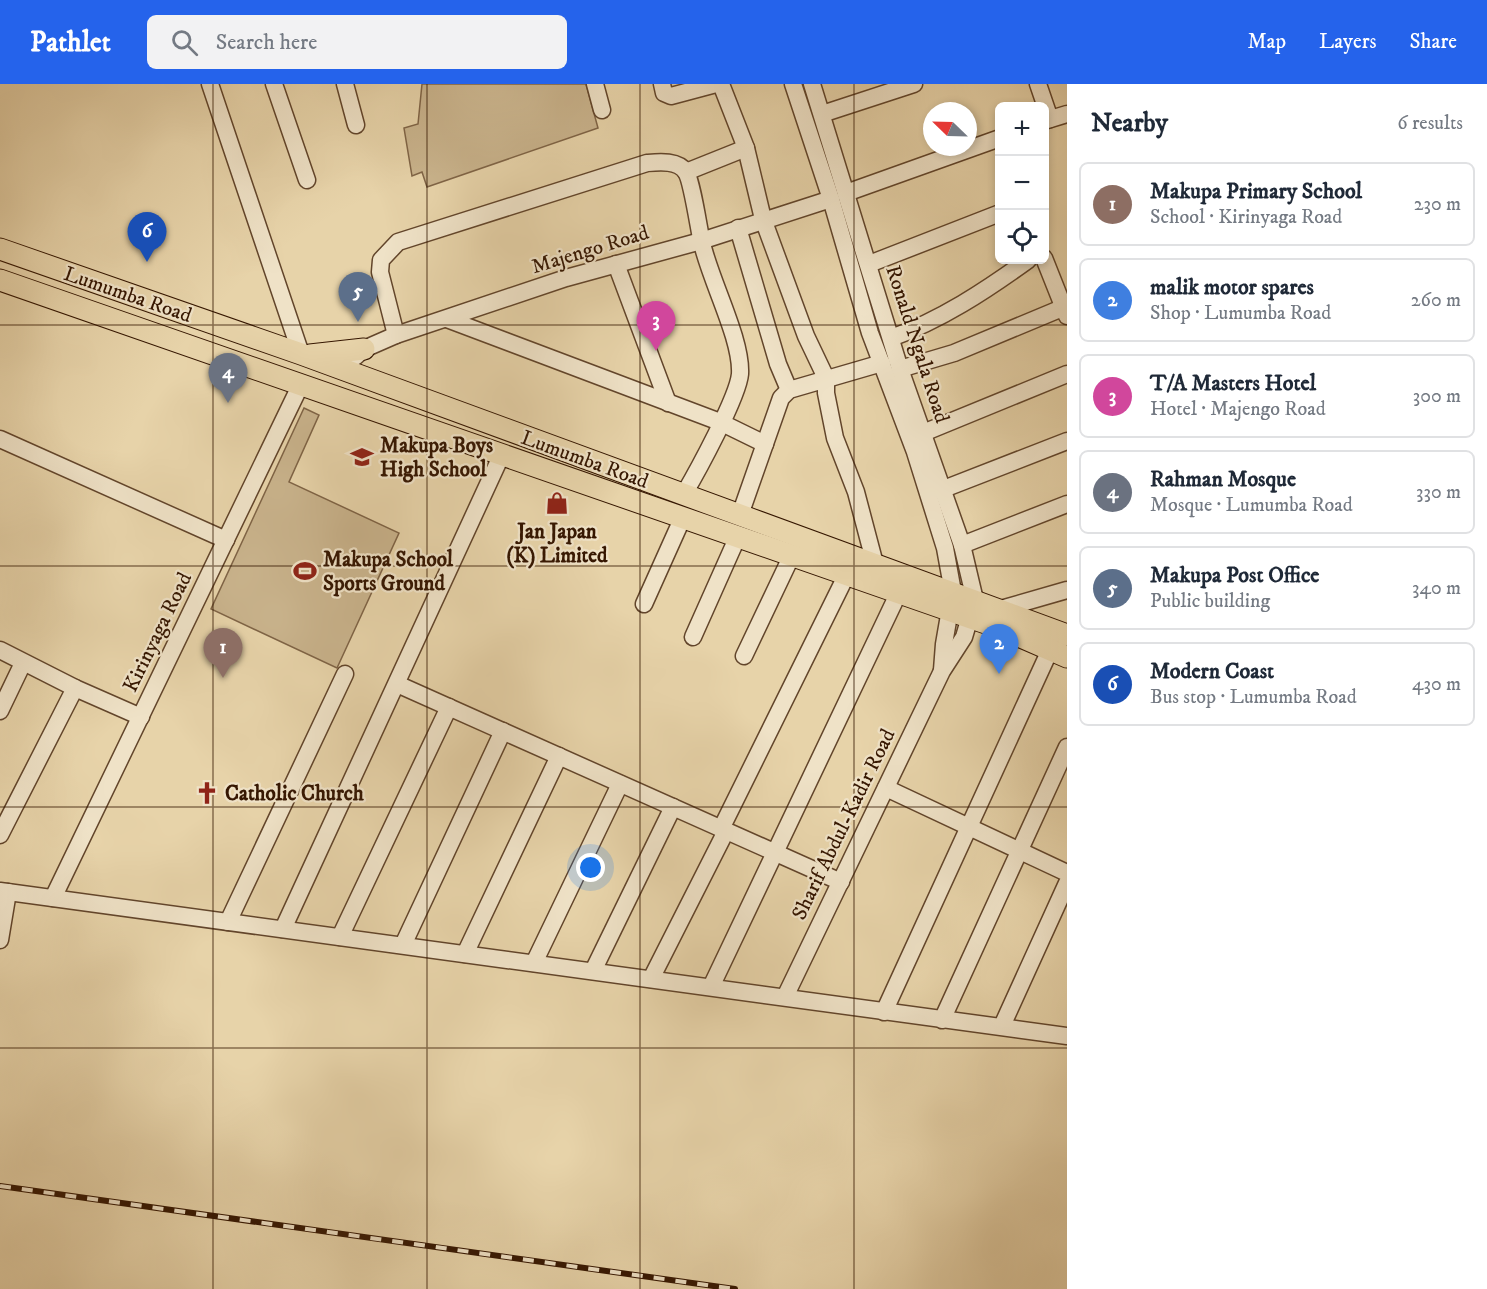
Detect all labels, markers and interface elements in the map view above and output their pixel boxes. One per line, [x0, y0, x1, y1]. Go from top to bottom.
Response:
search box [147, 15, 567, 69]
text: Pathlet [30, 25, 111, 60]
icon: search [168, 26, 201, 59]
text: Search here [216, 29, 317, 56]
text: Map [1247, 29, 1286, 55]
text: Layers [1319, 29, 1377, 55]
text: Share [1410, 29, 1457, 55]
north arrow [923, 102, 977, 156]
map controls [995, 102, 1049, 264]
button: + [995, 102, 1049, 156]
text: Nearby [1091, 107, 1168, 140]
text: 6 results [1397, 111, 1463, 136]
button: − [995, 156, 1049, 210]
text: Makupa Primary School [1150, 178, 1362, 205]
text: 1 [1109, 192, 1116, 217]
text: 230 m [1414, 192, 1461, 217]
text: School · Kirinyaga Road [1150, 205, 1342, 230]
button: locate [995, 210, 1049, 264]
pin: 6 [128, 212, 166, 262]
street label: Majengo Road [529, 220, 653, 280]
street label: Lumumba Road [60, 261, 196, 329]
street label: Ronald Ngala Road [879, 262, 955, 427]
pin: 5 [338, 272, 378, 322]
text: malik motor spares [1150, 274, 1314, 301]
text: 2 [1108, 288, 1117, 313]
text: 260 m [1411, 288, 1461, 313]
text: Shop · Lumumba Road [1150, 301, 1331, 326]
pin: 3 [636, 302, 676, 351]
pin: 4 [208, 354, 248, 403]
text: T/A Masters Hotel [1150, 370, 1316, 397]
text: 3 [1109, 384, 1116, 409]
text: 300 m [1413, 384, 1461, 409]
text: Hotel · Majengo Road [1150, 397, 1326, 422]
street label: Lumumba Road [517, 425, 652, 495]
place label: Makupa Boys High School [380, 433, 493, 483]
school or university icon: Makupa Boys High School [349, 444, 375, 470]
text: Rahman Mosque [1150, 466, 1296, 493]
text: 4 [1107, 480, 1118, 505]
text: 330 m [1416, 480, 1461, 505]
shop icon: Jan Japan (K) Limited [544, 490, 570, 516]
text: Mosque · Lumumba Road [1150, 493, 1353, 518]
place label: Jan Japan (K) Limited [507, 519, 608, 569]
place label: Makupa School Sports Ground [323, 547, 454, 597]
sports icon: Makupa School Sports Ground [292, 558, 318, 584]
text: Makupa Post Office [1150, 562, 1319, 589]
street label: Kirinyaga Road [118, 568, 198, 697]
text: 5 [1108, 576, 1117, 601]
text: 340 m [1412, 576, 1461, 601]
text: Public building [1150, 589, 1270, 614]
pin: 2 [980, 624, 1018, 674]
pin: 1 [204, 628, 242, 678]
text: Modern Coast [1150, 658, 1274, 685]
text: 6 [1107, 672, 1118, 697]
text: 430 m [1412, 672, 1461, 697]
text: Bus stop · Lumumba Road [1150, 685, 1357, 710]
street label: Sharif Abdul-Kadir Road [786, 724, 902, 924]
church icon: Catholic Church [194, 780, 220, 806]
place label: Catholic Church [225, 781, 365, 807]
your location [576, 853, 605, 882]

